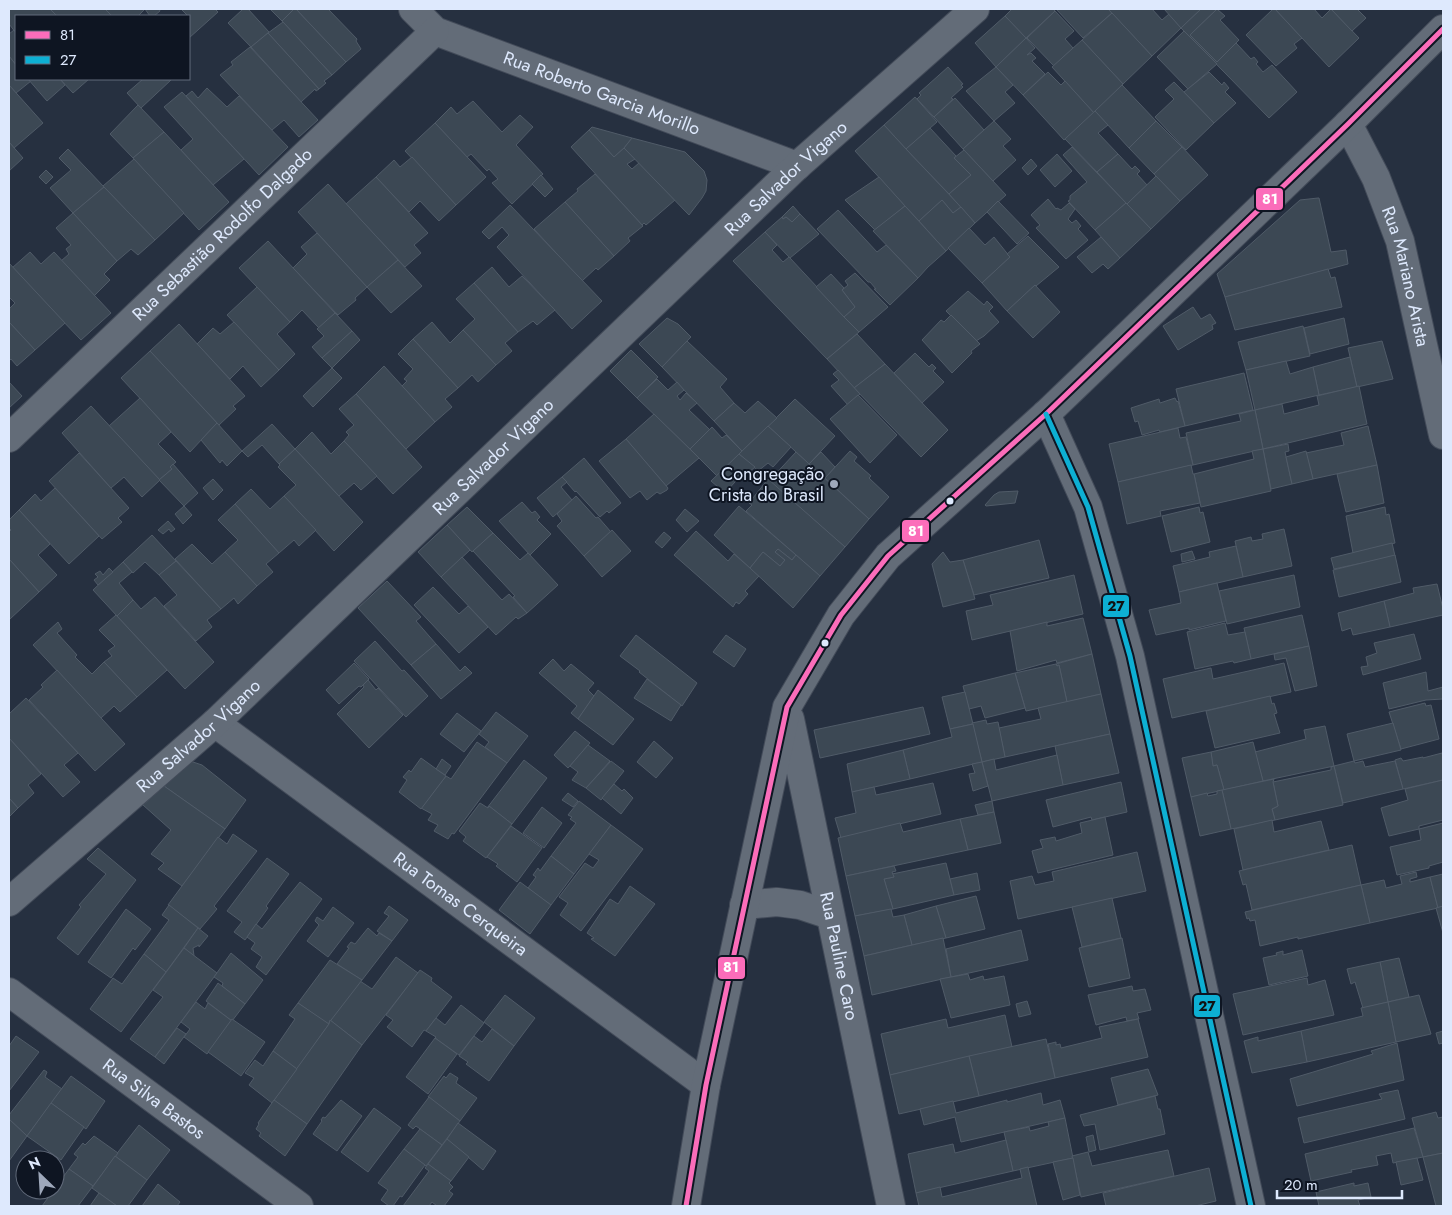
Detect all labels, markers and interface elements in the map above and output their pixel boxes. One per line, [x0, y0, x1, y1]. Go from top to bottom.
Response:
legend [15, 15, 190, 80]
text: 81 [60, 24, 75, 46]
street label: Rua Roberto Garcia Morillo [500, 45, 704, 142]
text: 27 [60, 49, 77, 71]
street label: Rua Salvador Vigano [719, 114, 853, 242]
street label: Rua Sebastião Rodolfo Dalgado [126, 142, 318, 327]
line badge: 81 [1255, 187, 1284, 211]
text: 81 [1262, 189, 1278, 209]
street label: Rua Mariano Arista [1375, 202, 1436, 349]
street label: Rua Salvador Vigano [427, 392, 560, 521]
place label: Congregação Crista do Brasil [709, 461, 824, 508]
marker: Congregação Crista do Brasil [828, 478, 840, 490]
unlabelled marker [945, 496, 955, 506]
line badge: 81 [901, 519, 930, 543]
text: 81 [908, 521, 924, 541]
line badge: 27 [1102, 594, 1130, 618]
text: 27 [1107, 596, 1125, 616]
unlabelled marker [820, 638, 830, 648]
street label: Rua Salvador Vigano [131, 673, 267, 799]
street label: Rua Tomas Cerqueira [388, 846, 533, 962]
street label: Rua Pauline Caro [813, 889, 865, 1023]
line badge: 81 [717, 956, 746, 980]
text: 81 [723, 957, 739, 977]
line badge: 27 [1193, 994, 1221, 1018]
text: 27 [1198, 996, 1216, 1016]
street label: Rua Silva Bastos [97, 1052, 211, 1145]
north arrow [15, 1150, 65, 1200]
text: N [25, 1152, 44, 1175]
scale bar [1277, 1168, 1402, 1200]
text: 20 m [1284, 1174, 1318, 1196]

